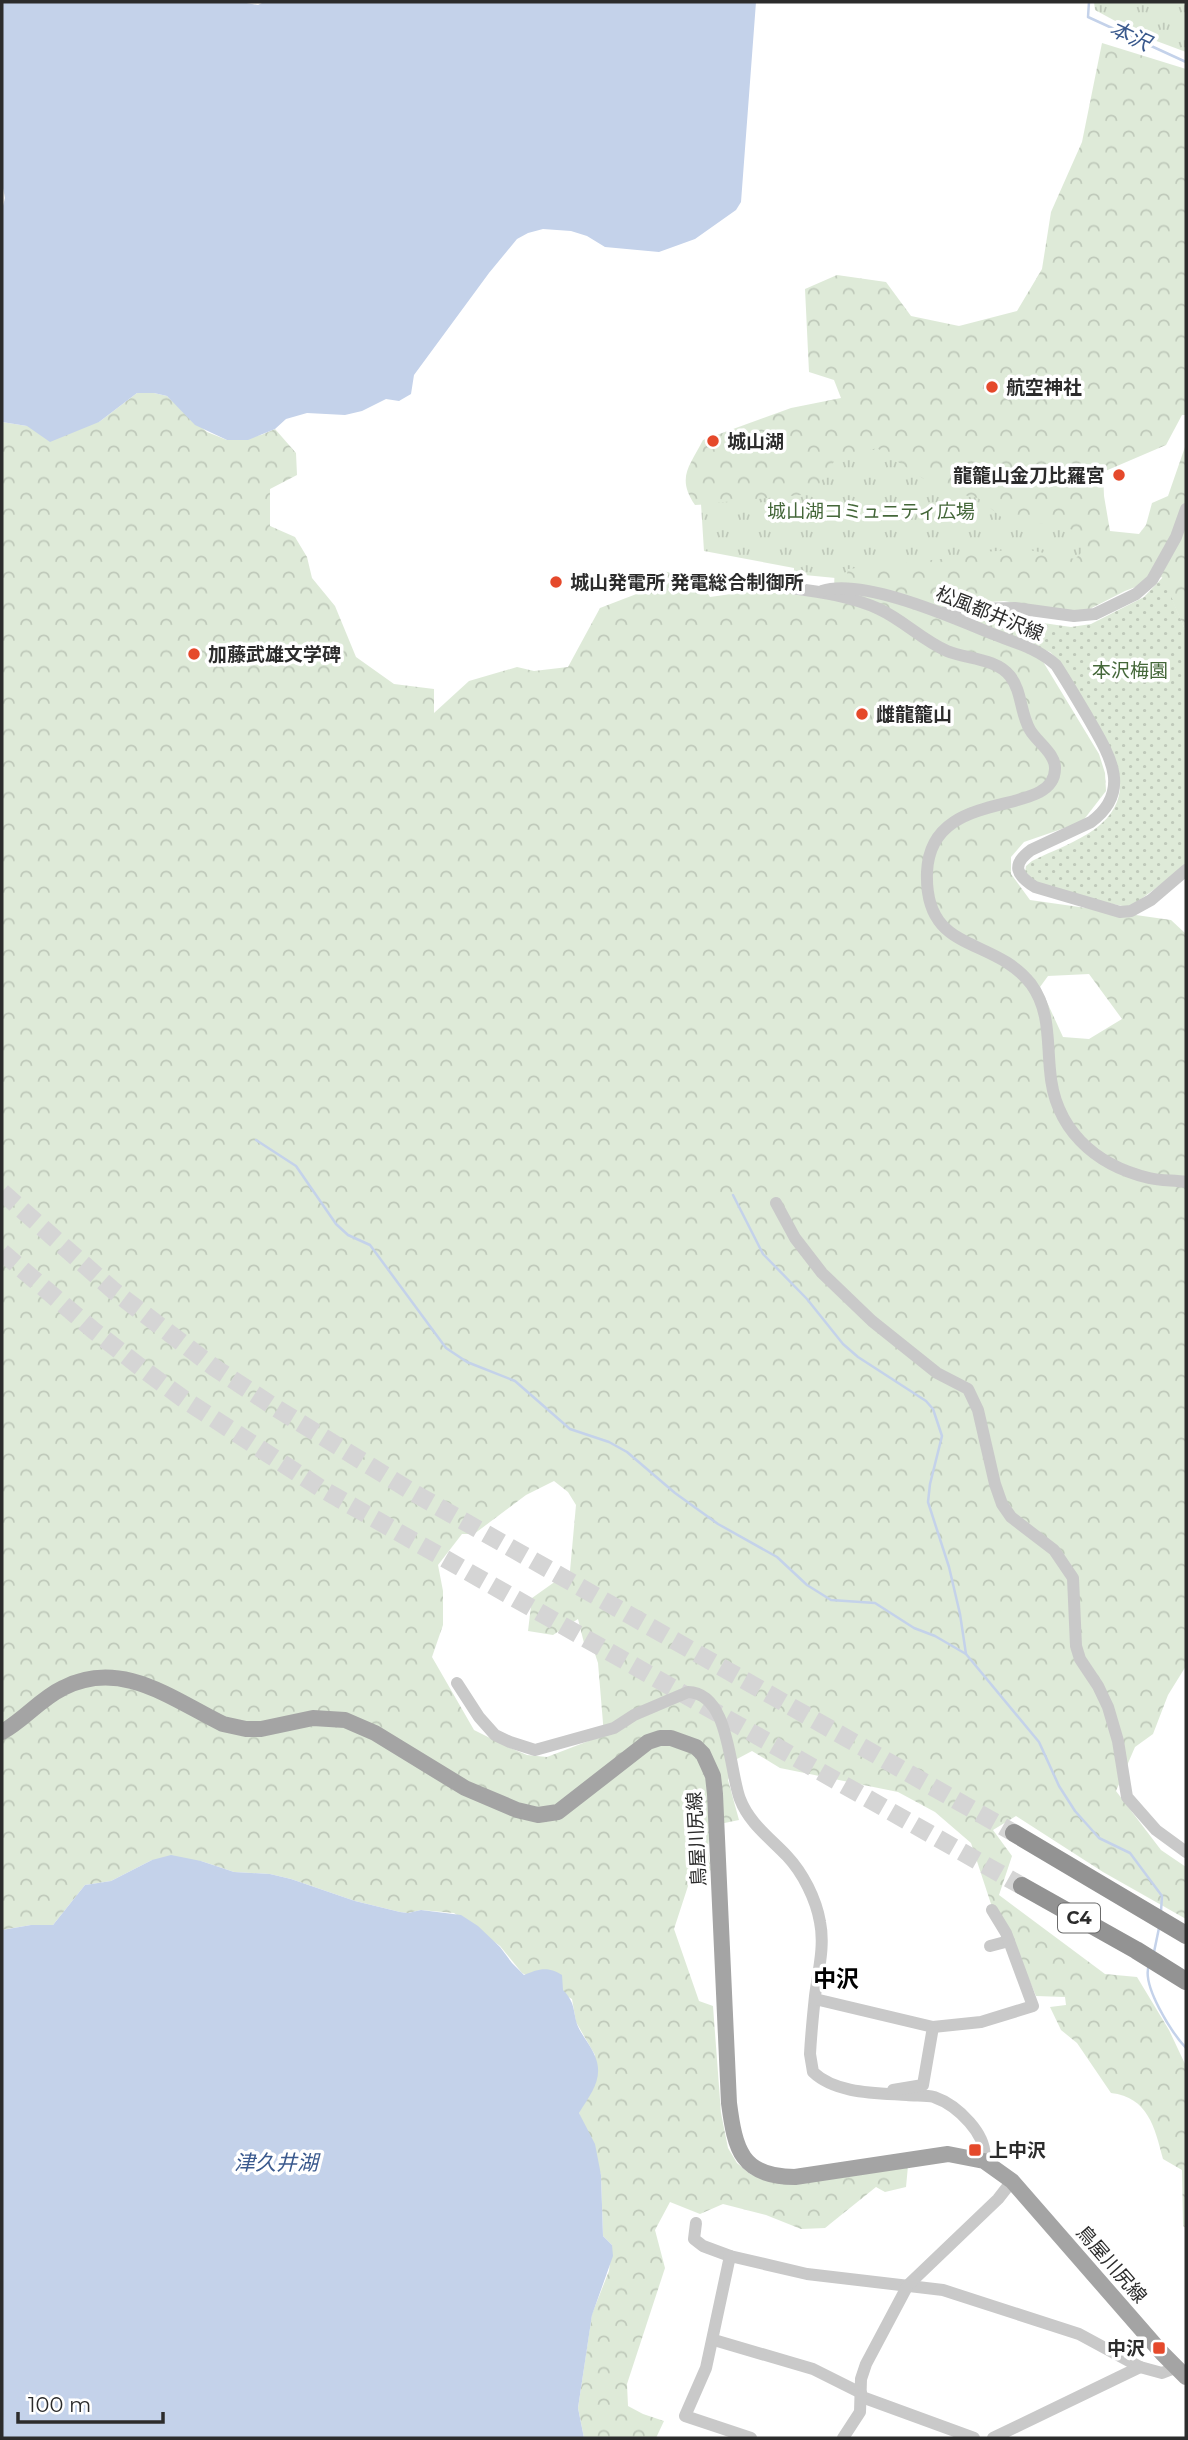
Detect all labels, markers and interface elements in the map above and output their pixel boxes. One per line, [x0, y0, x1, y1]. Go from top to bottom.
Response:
water label: 本沢 [1106, 15, 1157, 57]
place label: 航空神社 [1006, 376, 1082, 399]
marker: 航空神社 [984, 379, 1000, 395]
place label: 城山湖 [727, 430, 784, 453]
marker: 城山湖 [705, 433, 721, 449]
place label: 龍籠山金刀比羅宮 [953, 464, 1105, 487]
marker: 龍籠山金刀比羅宮 [1111, 467, 1127, 483]
park label: 城山湖コミュニティ広場 [767, 500, 975, 523]
place label: 城山発電所 発電総合制御所 [570, 571, 803, 594]
marker: 城山発電所 発電総合制御所 [548, 574, 564, 590]
street label: 松風都井沢線 [933, 581, 1047, 645]
place label: 加藤武雄文学碑 [208, 643, 341, 666]
marker: 加藤武雄文学碑 [186, 646, 202, 662]
park label: 本沢梅園 [1092, 659, 1168, 682]
place label: 雌龍籠山 [876, 703, 952, 726]
marker: 雌龍籠山 [854, 706, 870, 722]
street label: 鳥屋川尻線 [683, 1791, 710, 1887]
road number: C4 [1058, 1904, 1100, 1932]
district label: 中沢 [813, 1965, 859, 1993]
place label: 上中沢 [989, 2139, 1046, 2162]
marker: 上中沢 [967, 2142, 983, 2158]
water label: 津久井湖 [234, 2150, 321, 2175]
street label: 鳥屋川尻線 [1072, 2221, 1151, 2308]
place label: 中沢 [1107, 2337, 1145, 2360]
marker: 中沢 [1151, 2340, 1167, 2356]
scale bar [18, 2380, 163, 2424]
text: 100 m [28, 2392, 91, 2417]

